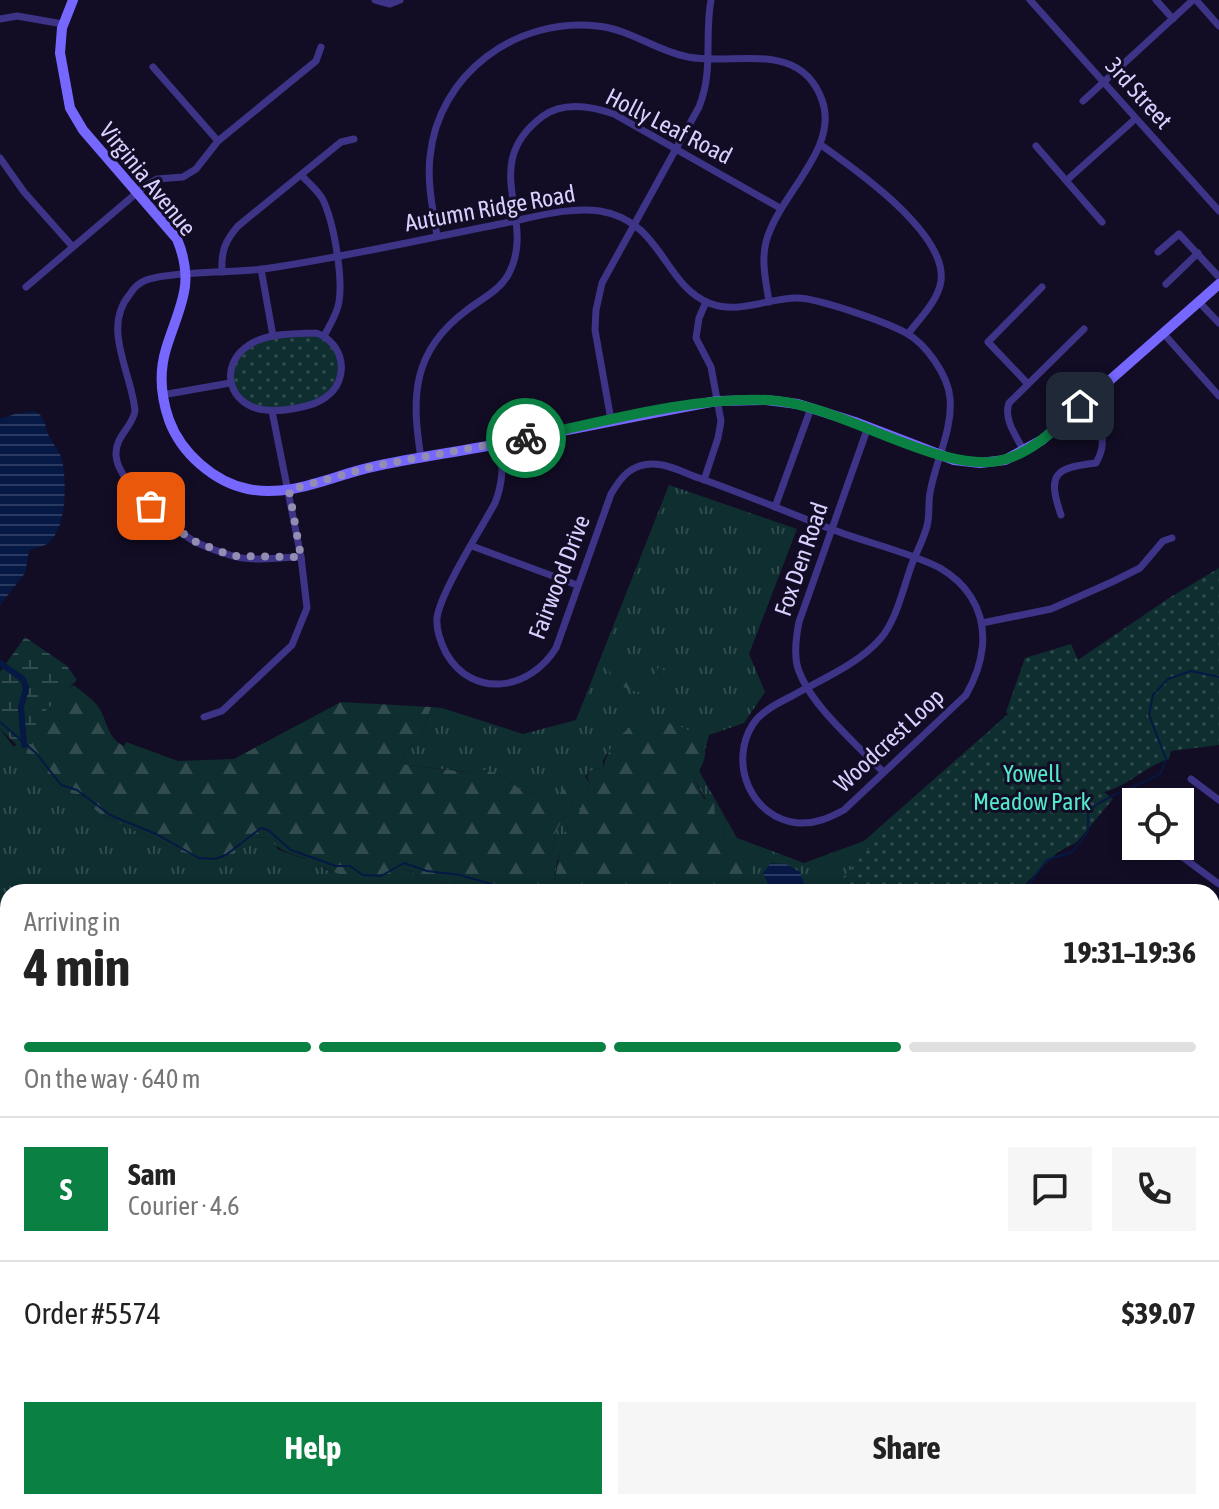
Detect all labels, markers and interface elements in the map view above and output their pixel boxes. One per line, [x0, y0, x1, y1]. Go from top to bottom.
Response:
street label: 3rd Street [1100, 52, 1178, 134]
street label: Holly Leaf Road [601, 83, 737, 169]
street label: Virginia Avenue [94, 117, 202, 241]
street label: Autumn Ridge Road [403, 180, 577, 236]
pin [1046, 372, 1114, 440]
icon: home [1058, 384, 1102, 428]
courier [486, 398, 566, 478]
icon: bike [504, 416, 548, 460]
pin [117, 472, 185, 540]
icon: bag [129, 484, 173, 528]
street label: Fox Den Road [769, 499, 833, 619]
street label: Fairwood Drive [523, 511, 595, 643]
street label: Woodcrest Loop [829, 683, 949, 797]
park label: Yowell Meadow Park [973, 760, 1092, 815]
map controls [1122, 788, 1194, 860]
button: locate [1122, 788, 1194, 860]
text: Arriving in [24, 907, 121, 937]
text: 19:31–19:36 [1064, 935, 1196, 969]
text: 4 min [24, 937, 130, 997]
text: On the way · 640 m [24, 1064, 201, 1094]
button: chat [1008, 1147, 1092, 1231]
button: phone [1112, 1147, 1196, 1231]
text: Sam [128, 1157, 176, 1191]
text: S [60, 1172, 72, 1206]
text: Courier · 4.6 [128, 1191, 239, 1221]
text: Order #5574 [24, 1296, 161, 1330]
text: $39.07 [1122, 1296, 1196, 1330]
button: Help [24, 1402, 602, 1494]
button: Share [618, 1402, 1196, 1494]

